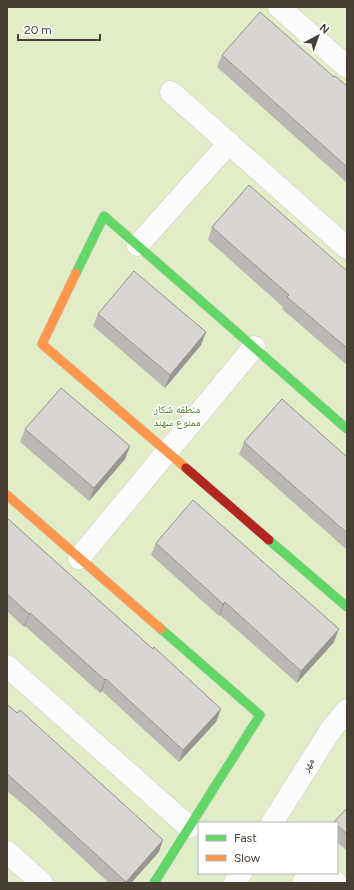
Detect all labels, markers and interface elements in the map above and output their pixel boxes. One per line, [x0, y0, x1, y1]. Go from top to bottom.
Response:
scale bar [18, 16, 100, 42]
north arrow [298, 16, 338, 56]
text: N [317, 21, 332, 37]
text: 20 m [24, 23, 52, 37]
park label: منطقه شکار ممنوع سهند [153, 403, 201, 429]
street label: مهر [298, 756, 317, 775]
legend [198, 822, 338, 874]
text: Fast [234, 831, 257, 845]
text: Slow [234, 851, 261, 865]

